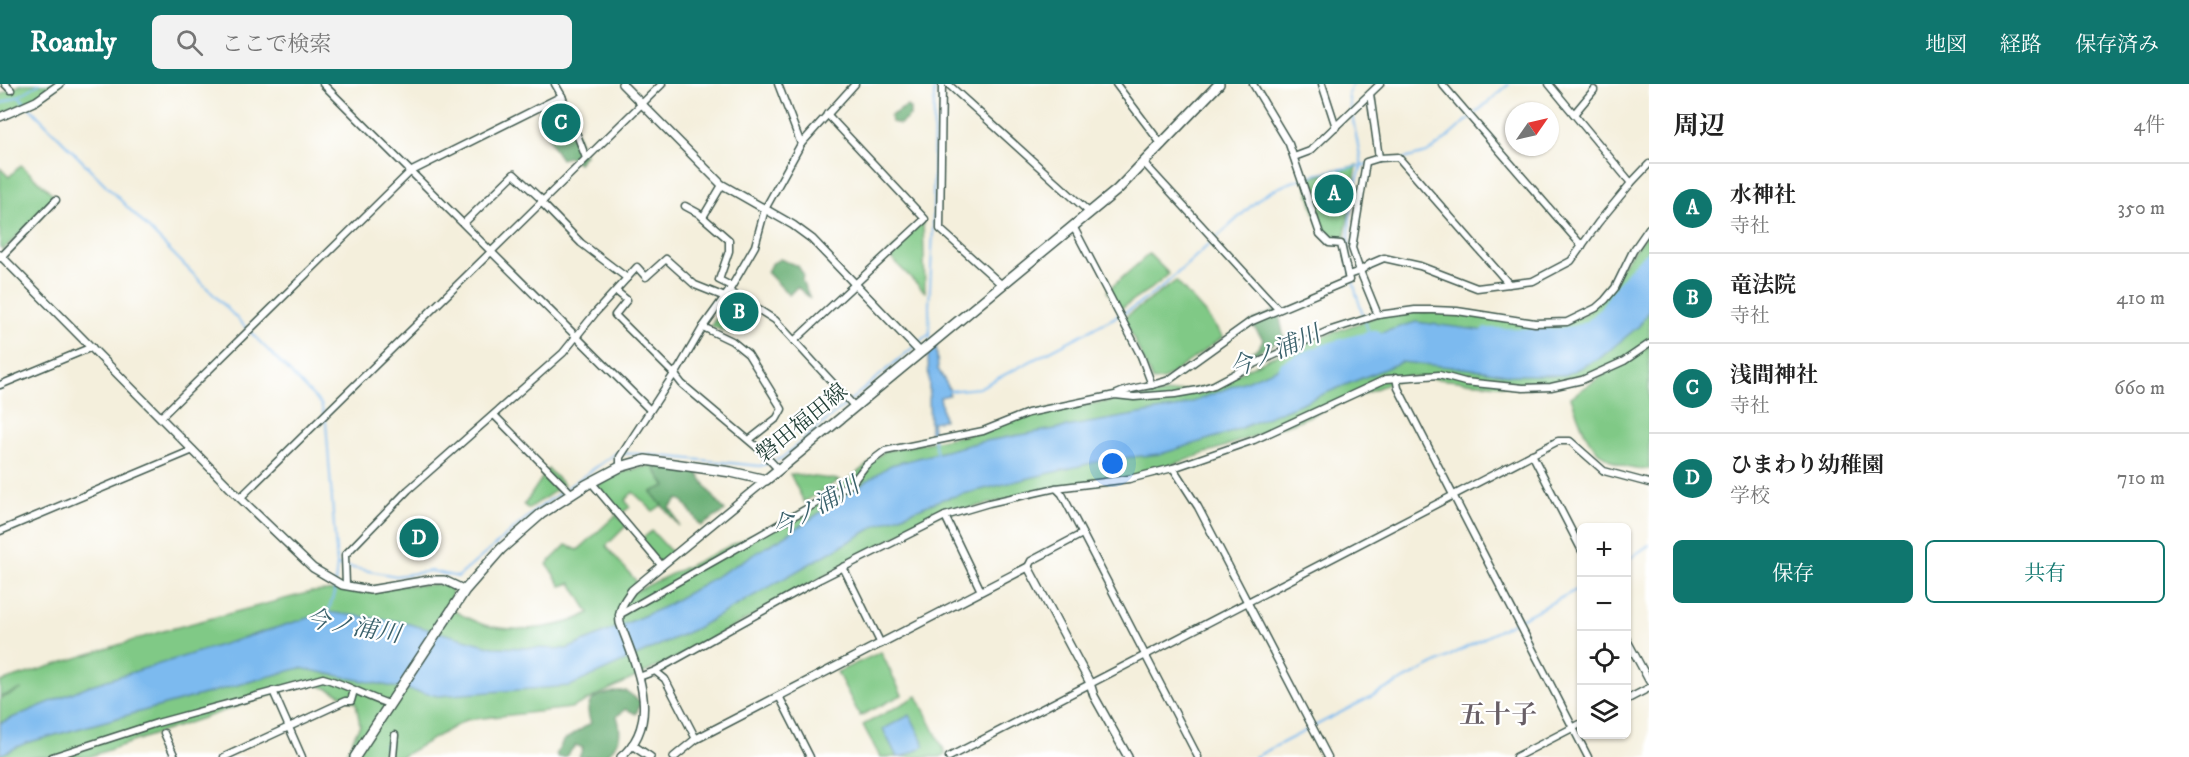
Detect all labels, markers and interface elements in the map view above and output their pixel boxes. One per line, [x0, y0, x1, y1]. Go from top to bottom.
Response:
search box [152, 15, 572, 69]
text: Roamly [30, 25, 116, 60]
icon: search [173, 26, 206, 59]
text: ここで検索 [221, 31, 331, 58]
text: 地図 [1925, 32, 1967, 58]
text: 経路 [2000, 32, 2042, 58]
text: 保存済み [2075, 32, 2159, 58]
pin: C [542, 100, 580, 146]
north arrow [1505, 102, 1559, 156]
text: 周辺 [1673, 110, 1725, 143]
text: 4件 [2133, 113, 2165, 138]
pin: A [1314, 172, 1354, 216]
text: 水神社 [1730, 182, 1796, 209]
text: A [1686, 196, 1699, 221]
text: 350 m [2118, 196, 2165, 221]
text: 寺社 [1730, 214, 1770, 239]
text: 竜法院 [1730, 272, 1796, 299]
text: B [1686, 286, 1699, 311]
text: 410 m [2116, 286, 2165, 311]
pin: B [720, 290, 758, 334]
text: 寺社 [1730, 304, 1770, 329]
water label: 今ノ浦川 [1225, 318, 1328, 385]
text: 浅間神社 [1730, 362, 1818, 389]
text: C [1686, 376, 1699, 401]
text: 660 m [2114, 376, 2165, 401]
street label: 磐田福田線 [751, 378, 853, 468]
text: 寺社 [1730, 394, 1770, 419]
your location [1098, 449, 1127, 478]
text: ひまわり幼稚園 [1730, 452, 1884, 479]
text: D [1685, 466, 1700, 491]
text: 710 m [2117, 466, 2165, 491]
water label: 今ノ浦川 [767, 470, 868, 545]
text: 学校 [1730, 484, 1770, 509]
pin: D [400, 516, 438, 560]
map controls [1577, 523, 1631, 739]
button: + [1577, 523, 1631, 577]
button: 保存 [1673, 540, 1913, 603]
button: 共有 [1925, 540, 2165, 603]
button: − [1577, 577, 1631, 631]
water label: 今ノ浦川 [303, 604, 406, 651]
button: locate [1577, 631, 1631, 685]
button: layers [1577, 685, 1631, 739]
district label: 五十子 [1459, 699, 1537, 732]

